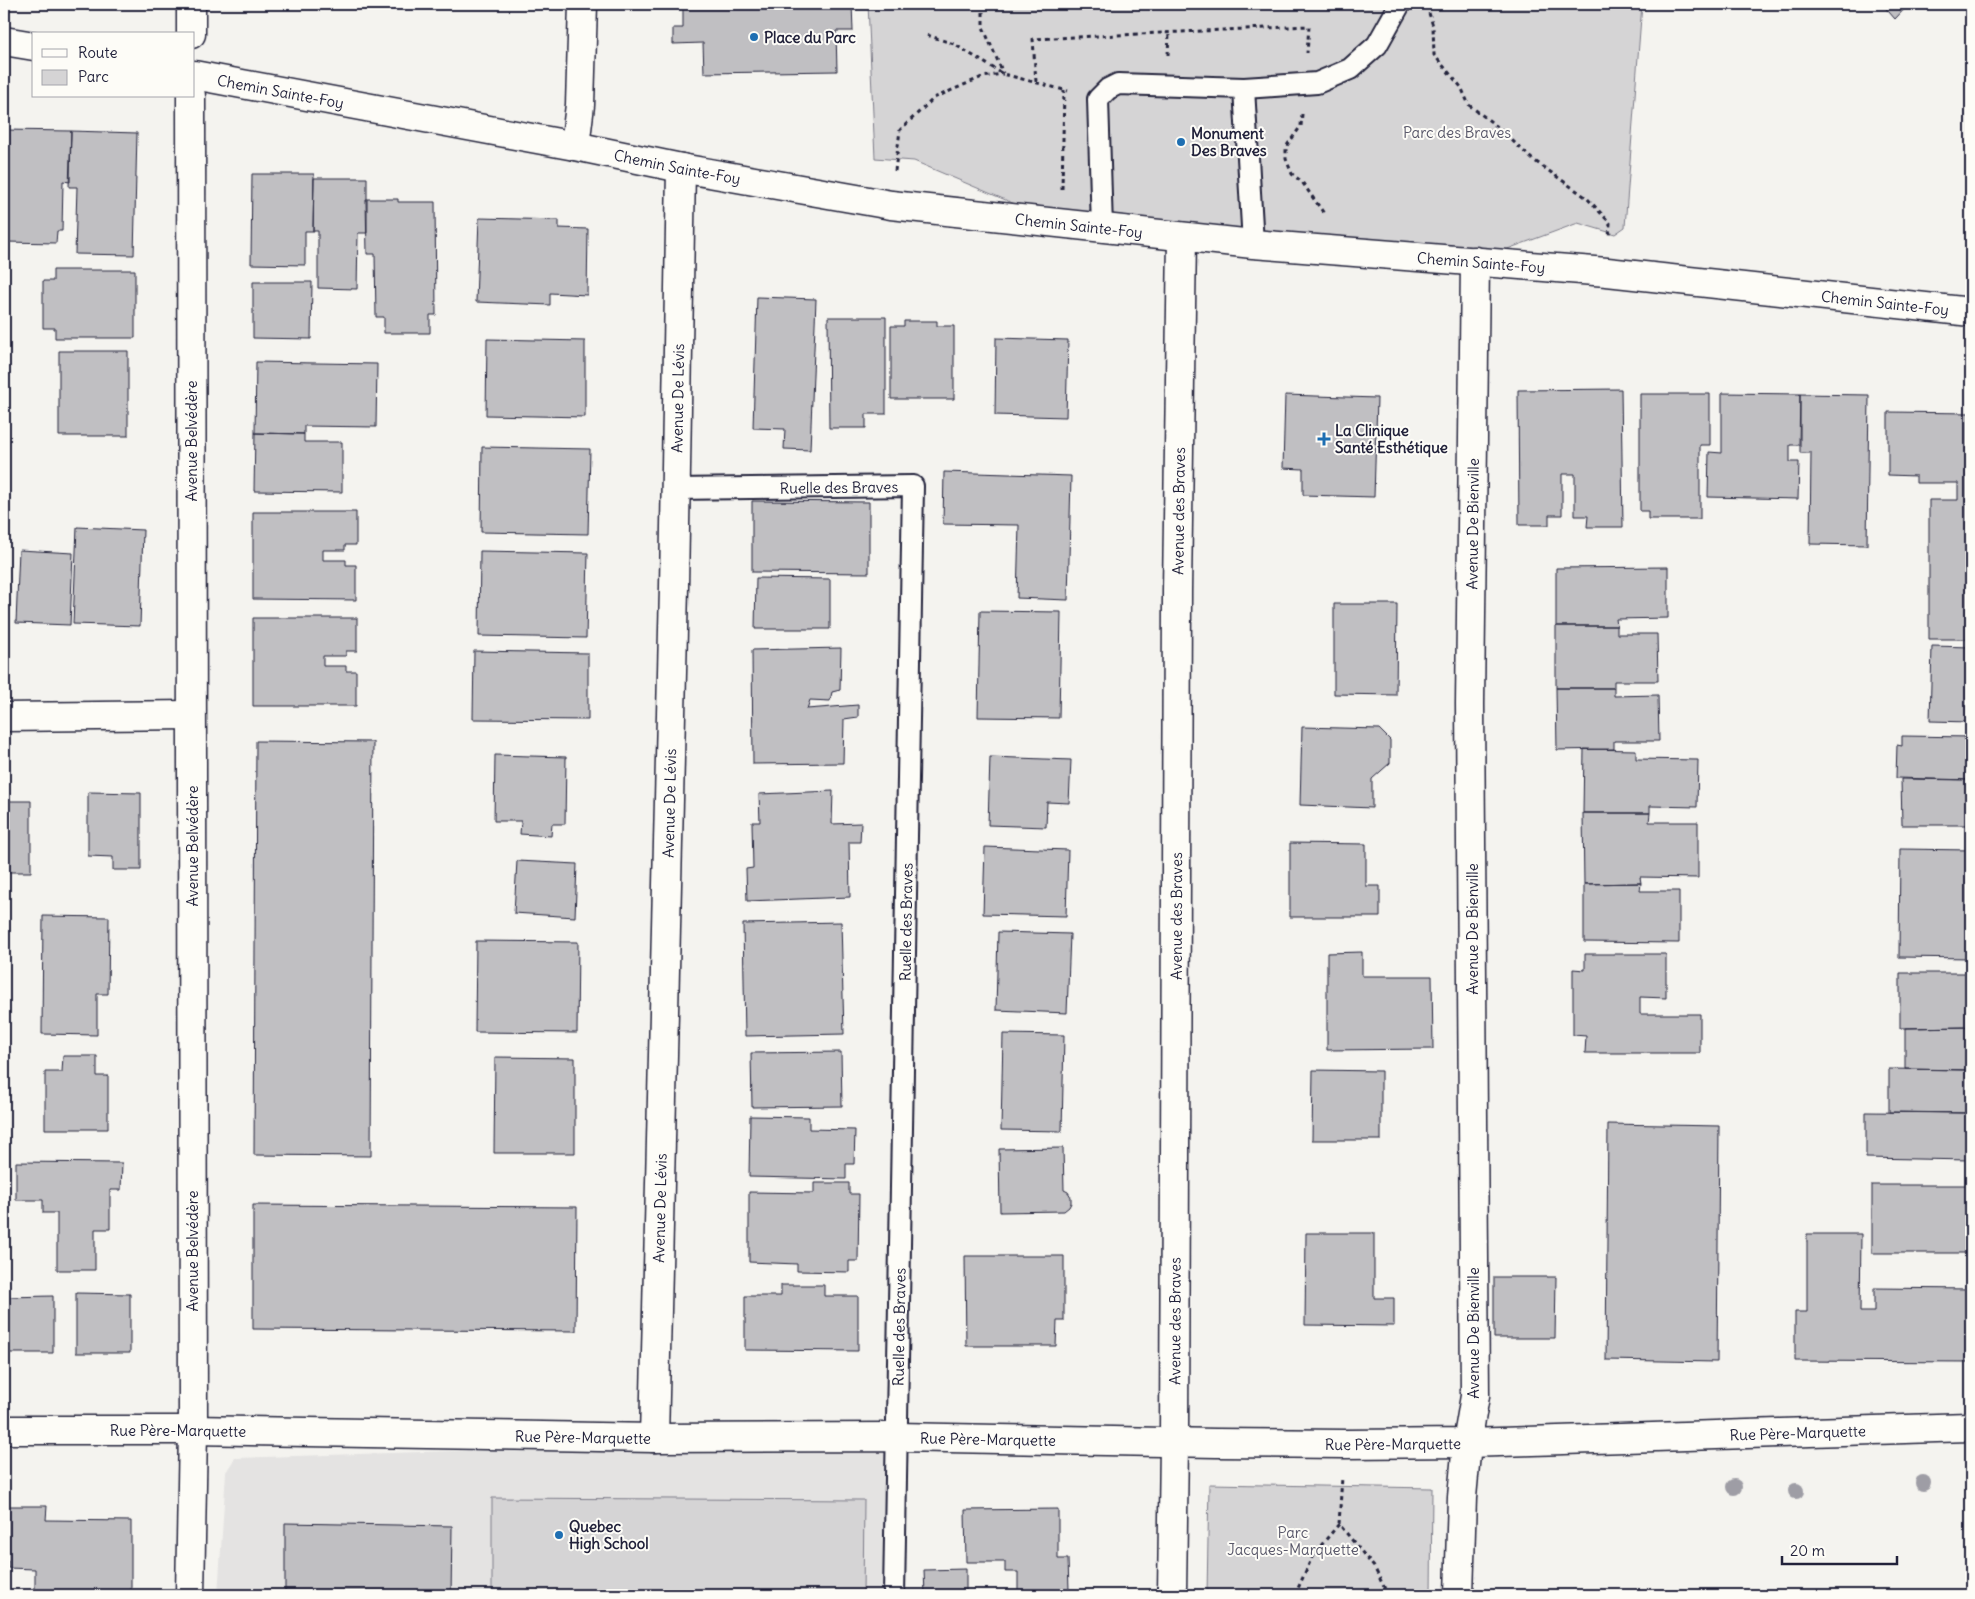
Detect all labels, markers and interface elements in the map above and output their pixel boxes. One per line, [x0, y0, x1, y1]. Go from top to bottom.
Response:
place label: Place du Parc [764, 28, 856, 47]
marker: Place du Parc [748, 31, 760, 43]
legend [32, 32, 195, 98]
text: Route [78, 43, 118, 62]
text: Parc [78, 67, 109, 86]
street label: Chemin Sainte-Foy [216, 70, 345, 112]
park label: Parc des Braves [1403, 123, 1511, 142]
place label: Monument Des Braves [1191, 124, 1267, 160]
marker: Monument Des Braves [1175, 136, 1187, 148]
street label: Chemin Sainte-Foy [612, 145, 742, 188]
street label: Chemin Sainte-Foy [1014, 209, 1144, 242]
street label: Chemin Sainte-Foy [1416, 248, 1546, 277]
street label: Chemin Sainte-Foy [1820, 286, 1950, 319]
street label: Avenue De Lévis [667, 343, 688, 453]
street label: Avenue Belvédère [182, 380, 201, 502]
place label: La Clinique Santé Esthétique [1335, 421, 1448, 458]
marker: La Clinique Santé Esthétique [1317, 432, 1331, 446]
street label: Avenue des Braves [1168, 447, 1189, 575]
street label: Avenue De Bienville [1462, 458, 1482, 590]
street label: Ruelle des Braves [780, 477, 899, 497]
street label: Avenue De Lévis [658, 748, 680, 858]
street label: Avenue Belvédère [183, 785, 202, 907]
street label: Avenue des Braves [1166, 852, 1186, 980]
street label: Ruelle des Braves [895, 862, 917, 981]
street label: Avenue De Bienville [1463, 863, 1482, 995]
street label: Avenue De Lévis [649, 1153, 670, 1263]
street label: Avenue Belvédère [183, 1190, 202, 1312]
street label: Avenue des Braves [1165, 1257, 1184, 1385]
street label: Ruelle des Braves [888, 1267, 910, 1386]
street label: Avenue De Bienville [1464, 1267, 1483, 1399]
street label: Rue Père-Marquette [110, 1421, 246, 1440]
street label: Rue Père-Marquette [1729, 1421, 1866, 1444]
street label: Rue Père-Marquette [515, 1426, 651, 1447]
street label: Rue Père-Marquette [920, 1428, 1056, 1449]
street label: Rue Père-Marquette [1325, 1434, 1461, 1454]
place label: Quebec High School [569, 1517, 649, 1554]
park label: Parc Jacques-Marquette [1227, 1523, 1359, 1559]
marker: Quebec High School [553, 1529, 565, 1541]
scale bar [1782, 1534, 1898, 1566]
text: 20 m [1790, 1541, 1825, 1560]

